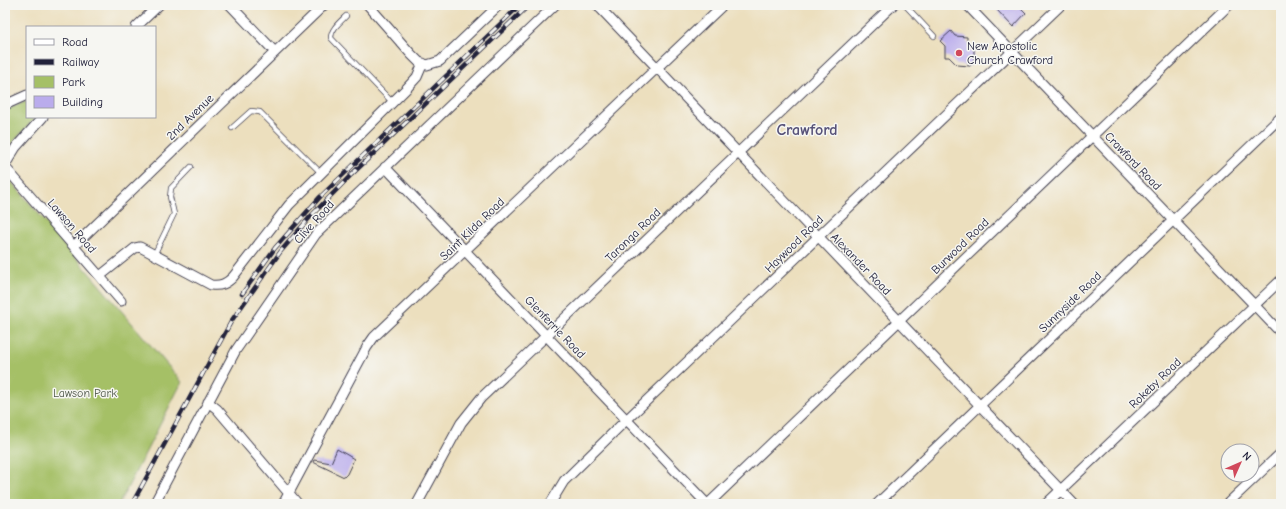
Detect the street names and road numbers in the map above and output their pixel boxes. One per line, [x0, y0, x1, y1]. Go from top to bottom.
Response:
street label: 2nd Avenue [164, 91, 216, 143]
street label: Crawford Road [1102, 129, 1164, 193]
street label: Saint Kilda Road [437, 195, 507, 263]
street label: Lawson Road [45, 196, 99, 256]
street label: Clive Road [291, 197, 337, 247]
street label: Taronga Road [602, 205, 664, 265]
street label: Haywood Road [762, 213, 826, 275]
street label: Burwood Road [928, 215, 992, 277]
street label: Alexander Road [828, 230, 894, 298]
street label: Sunnyside Road [1036, 269, 1104, 335]
street label: Glenferrie Road [522, 293, 588, 361]
street label: Rokeby Road [1126, 355, 1184, 411]

